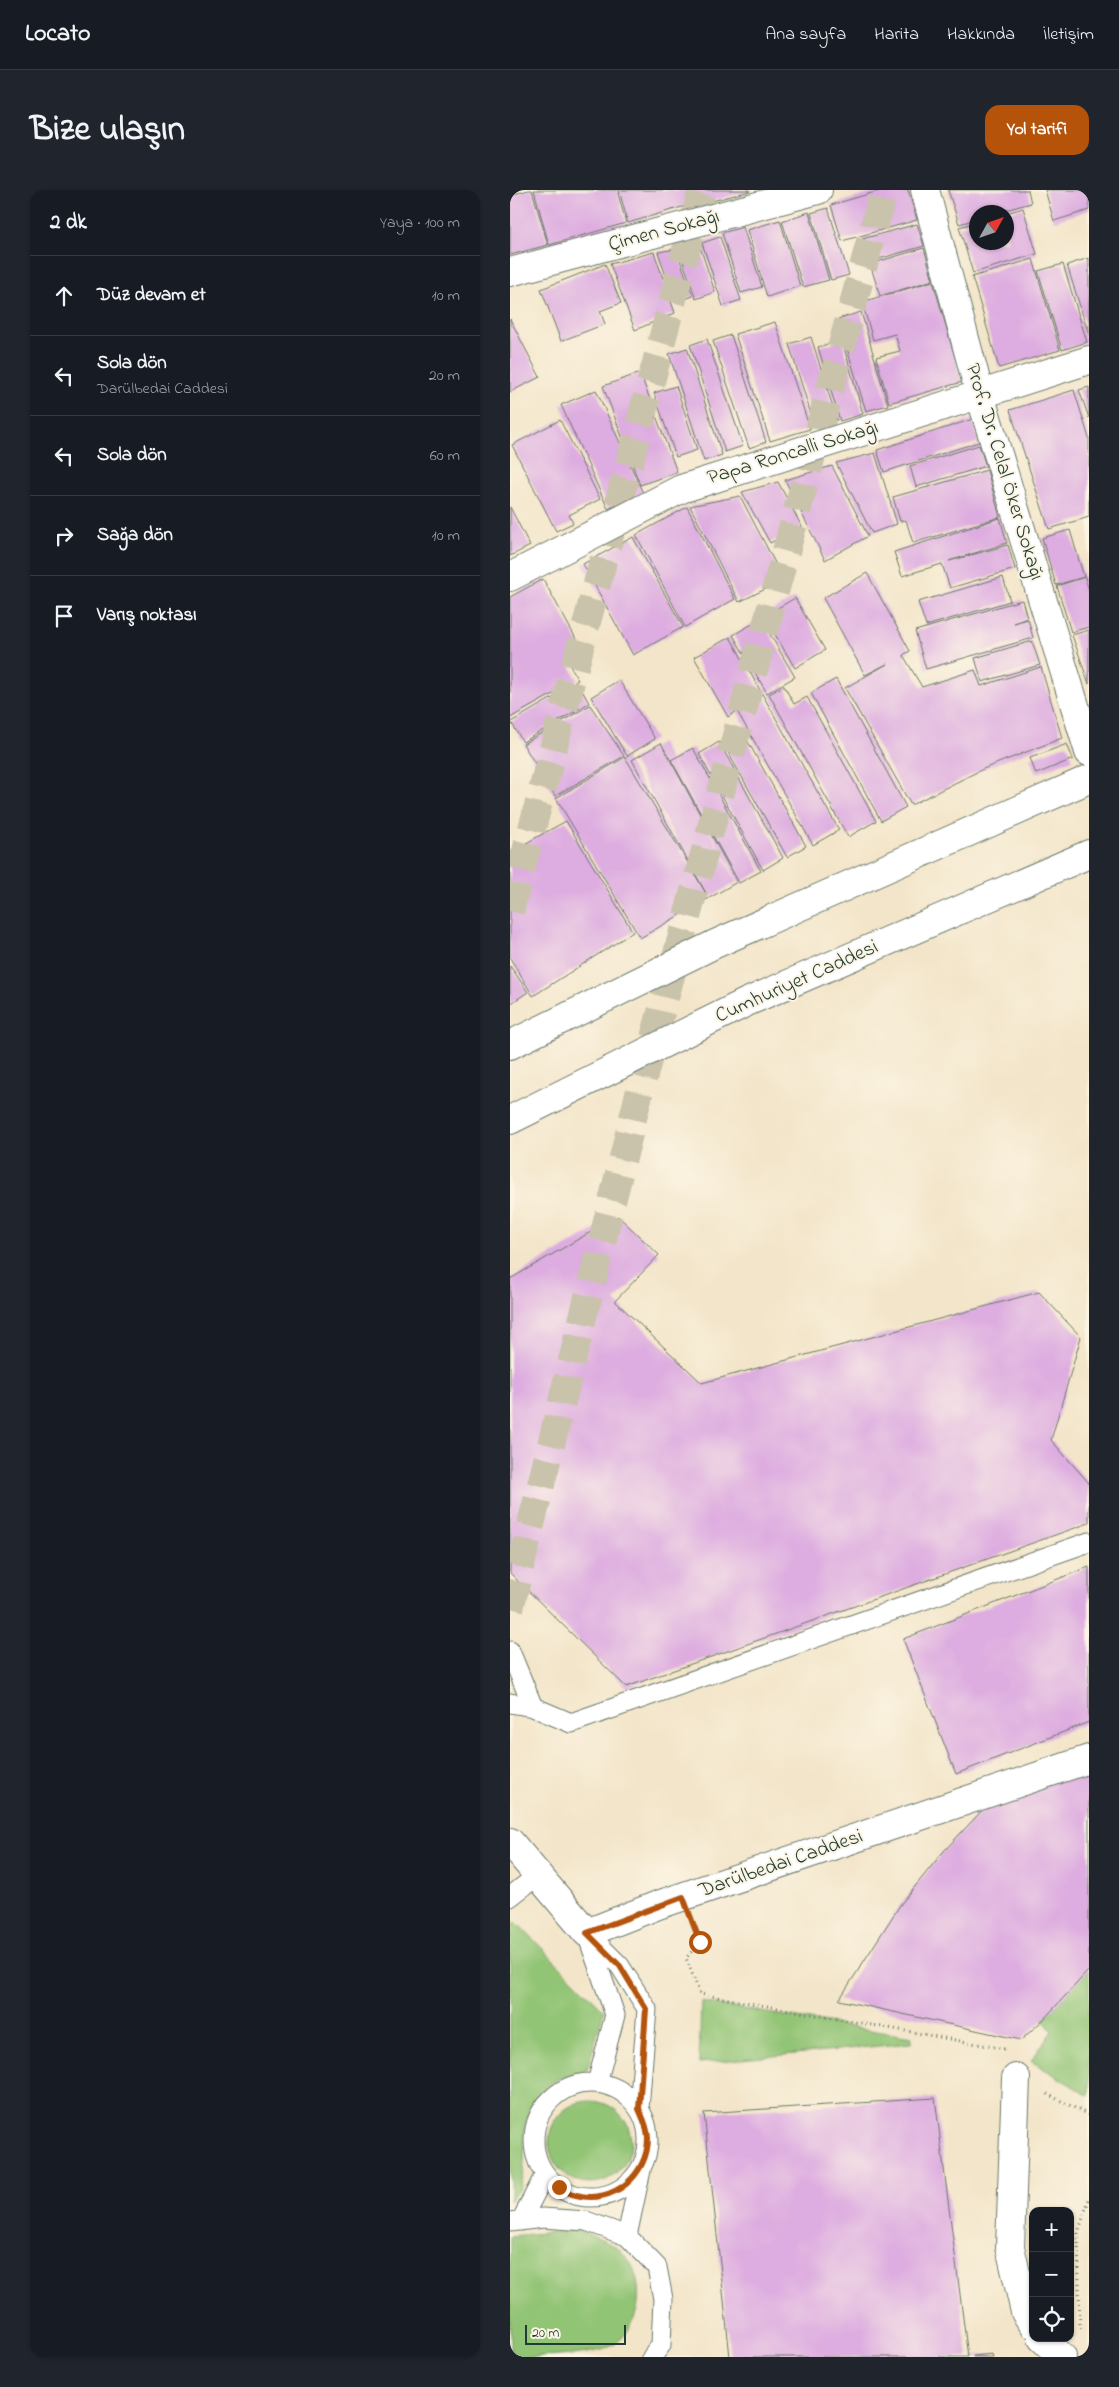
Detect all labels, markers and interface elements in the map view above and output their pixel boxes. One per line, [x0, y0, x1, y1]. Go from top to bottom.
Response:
text: Locato [25, 17, 91, 52]
text: Ana sayfa [765, 22, 846, 48]
text: Harita [874, 22, 919, 48]
text: Hakkında [947, 22, 1015, 48]
text: İletişim [1043, 22, 1094, 48]
text: Bize ulaşın [30, 105, 185, 156]
button: Yol tarifi [985, 105, 1089, 155]
street label: Çimen Sokağı [605, 202, 724, 262]
north arrow [969, 205, 1014, 250]
text: 2 dk [50, 208, 87, 238]
text: Yaya · 100 m [380, 211, 460, 235]
icon: ahead [50, 282, 78, 310]
text: Düz devam et [97, 282, 206, 309]
text: 10 m [432, 284, 460, 308]
text: Sola dön [97, 350, 167, 377]
street label: Prof. Dr. Celal Öker Sokağı [955, 360, 1051, 585]
icon: left [50, 362, 78, 390]
text: 20 m [429, 364, 460, 388]
text: Darülbedai Caddesi [97, 377, 228, 401]
street label: Papa Roncalli Sokağı [704, 413, 883, 495]
icon: left [50, 442, 78, 470]
text: Sola dön [97, 442, 167, 469]
text: 60 m [430, 444, 460, 468]
icon: right [50, 522, 78, 550]
text: Sağa dön [97, 522, 173, 549]
text: 10 m [432, 524, 460, 548]
icon: arrive [50, 602, 78, 630]
text: Varış noktası [97, 602, 197, 629]
street label: Cumhuriyet Caddesi [711, 933, 884, 1033]
street label: Darülbedai Caddesi [694, 1822, 867, 1906]
route start [689, 1931, 712, 1954]
route end [548, 2176, 571, 2199]
map controls [1029, 2207, 1074, 2342]
button: + [1029, 2207, 1074, 2252]
button: − [1029, 2252, 1074, 2297]
button: locate [1029, 2297, 1074, 2342]
scale bar [525, 2322, 626, 2345]
text: 20 m [532, 2323, 559, 2344]

